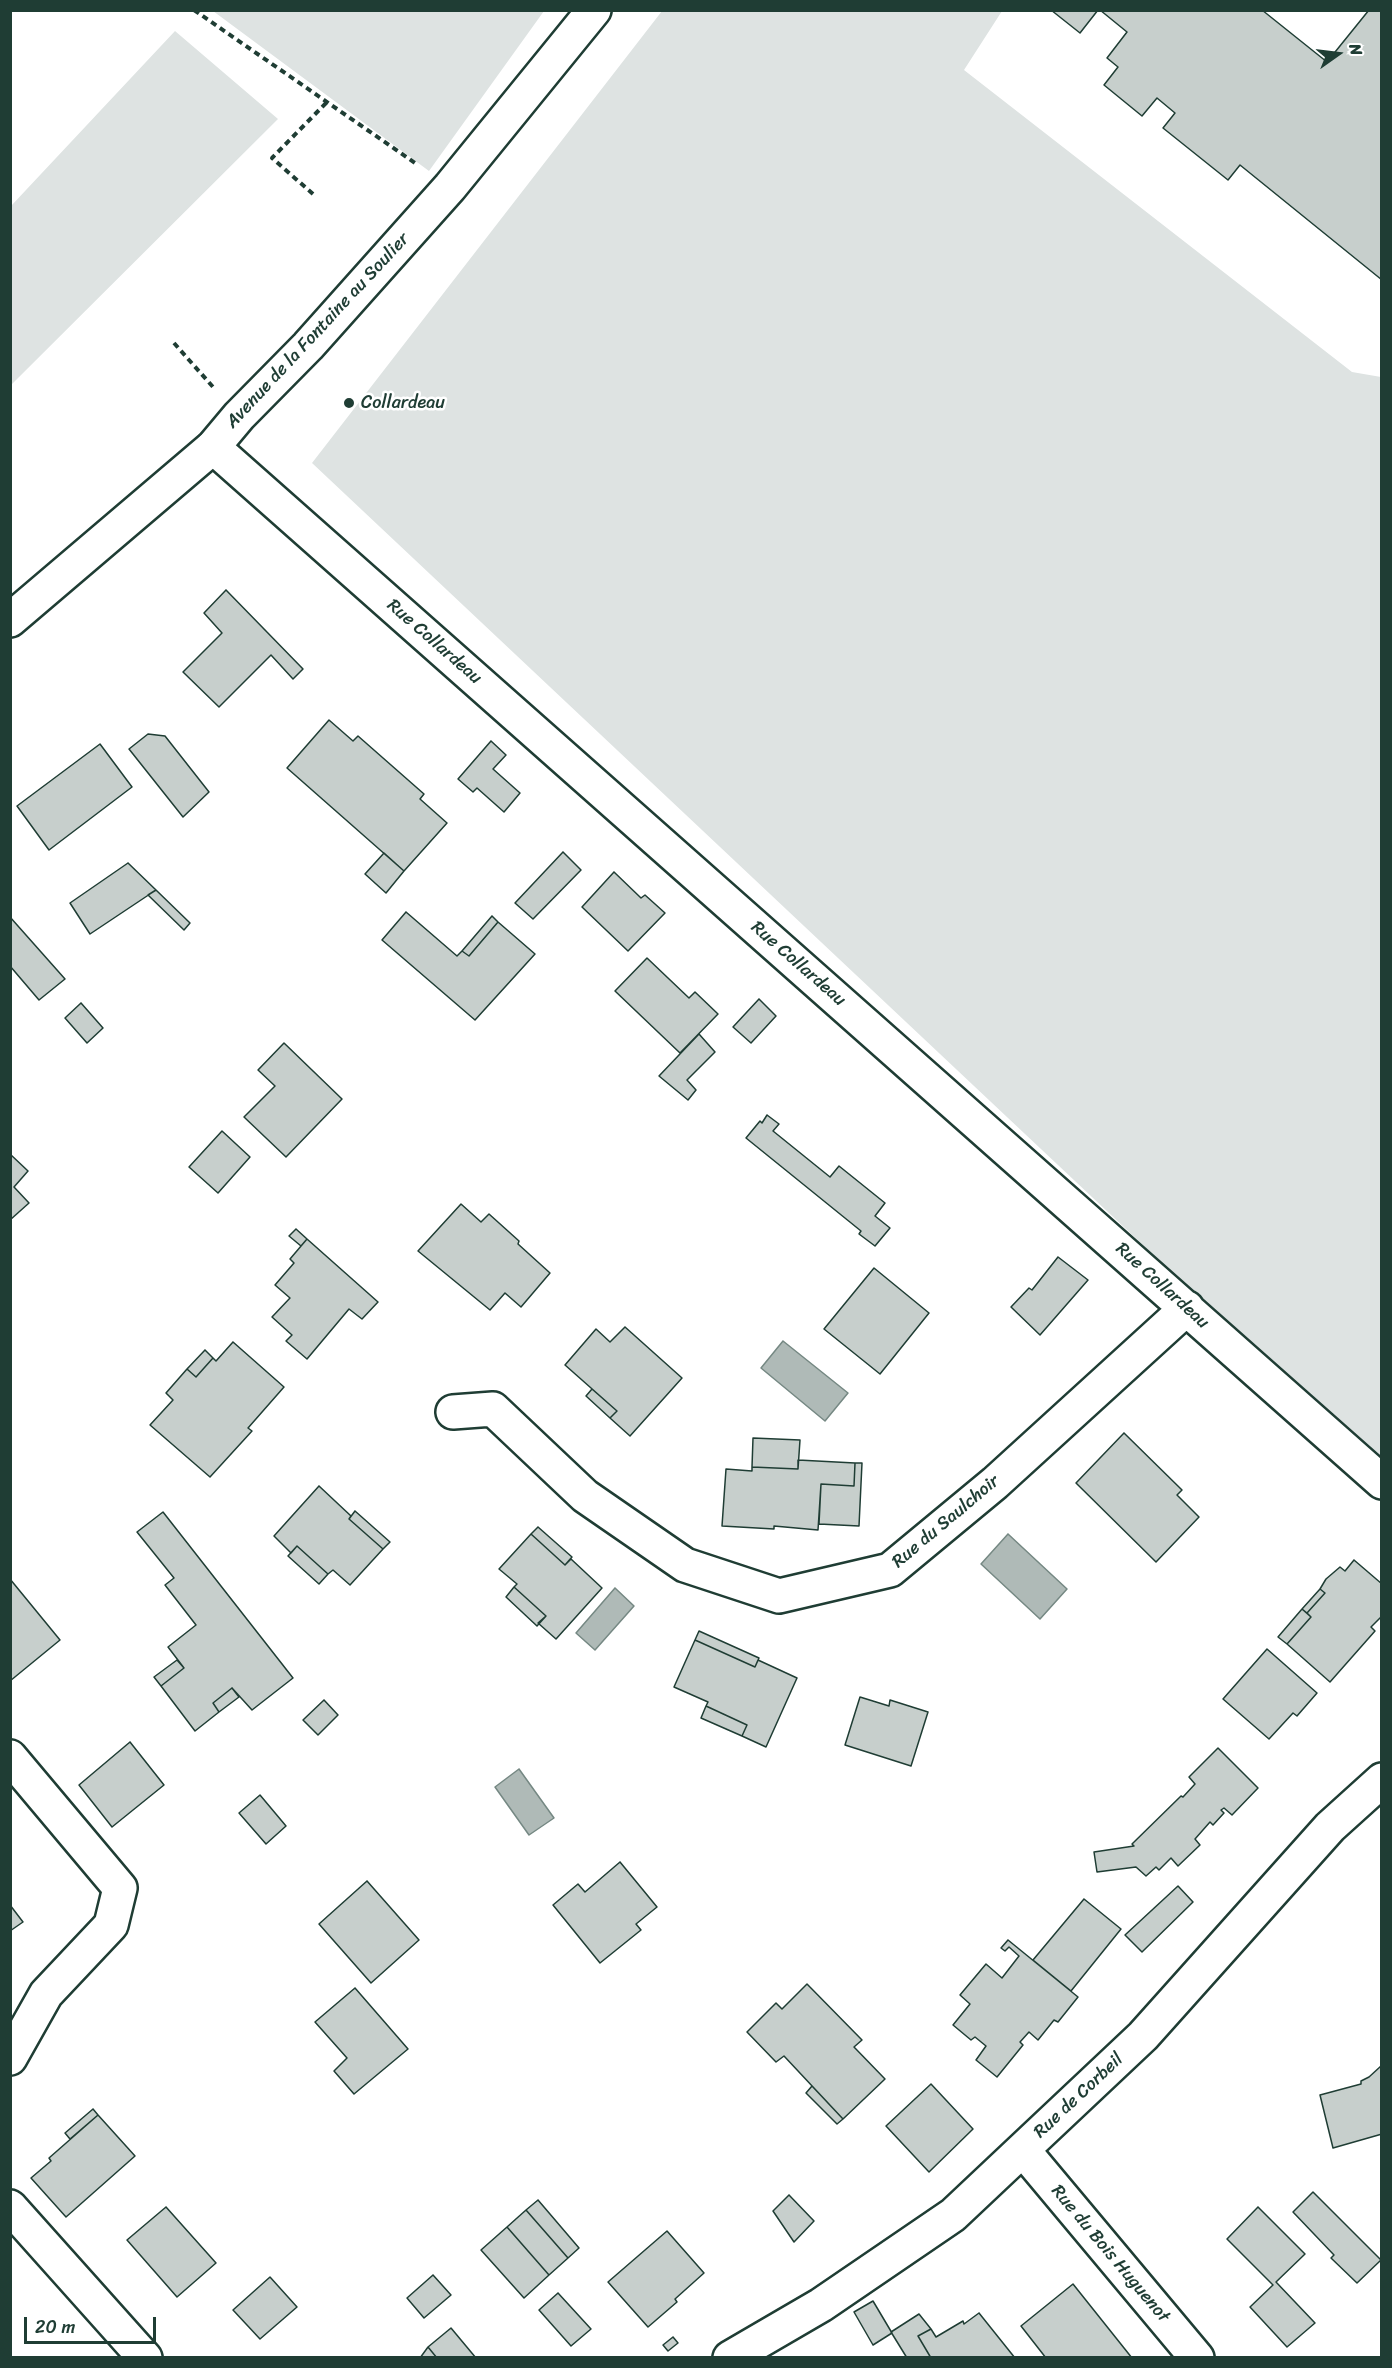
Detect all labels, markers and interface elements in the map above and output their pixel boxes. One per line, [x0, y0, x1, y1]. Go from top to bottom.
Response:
north arrow [1308, 24, 1368, 84]
text: N [1341, 41, 1371, 58]
street label: Avenue de la Fontaine au Soulier [222, 229, 414, 433]
place label: Collardeau [361, 392, 445, 414]
marker: Collardeau [342, 396, 356, 410]
street label: Rue Collardeau [382, 595, 486, 689]
street label: Rue Collardeau [746, 917, 850, 1011]
street label: Rue Collardeau [1111, 1238, 1213, 1334]
street label: Rue du Saulchoir [888, 1471, 1004, 1573]
street label: Rue de Corbeil [1030, 2049, 1128, 2143]
street label: Rue du Bois Huguenot [1046, 2181, 1174, 2327]
scale bar [27, 2305, 159, 2343]
text: 20 m [35, 2311, 75, 2343]

